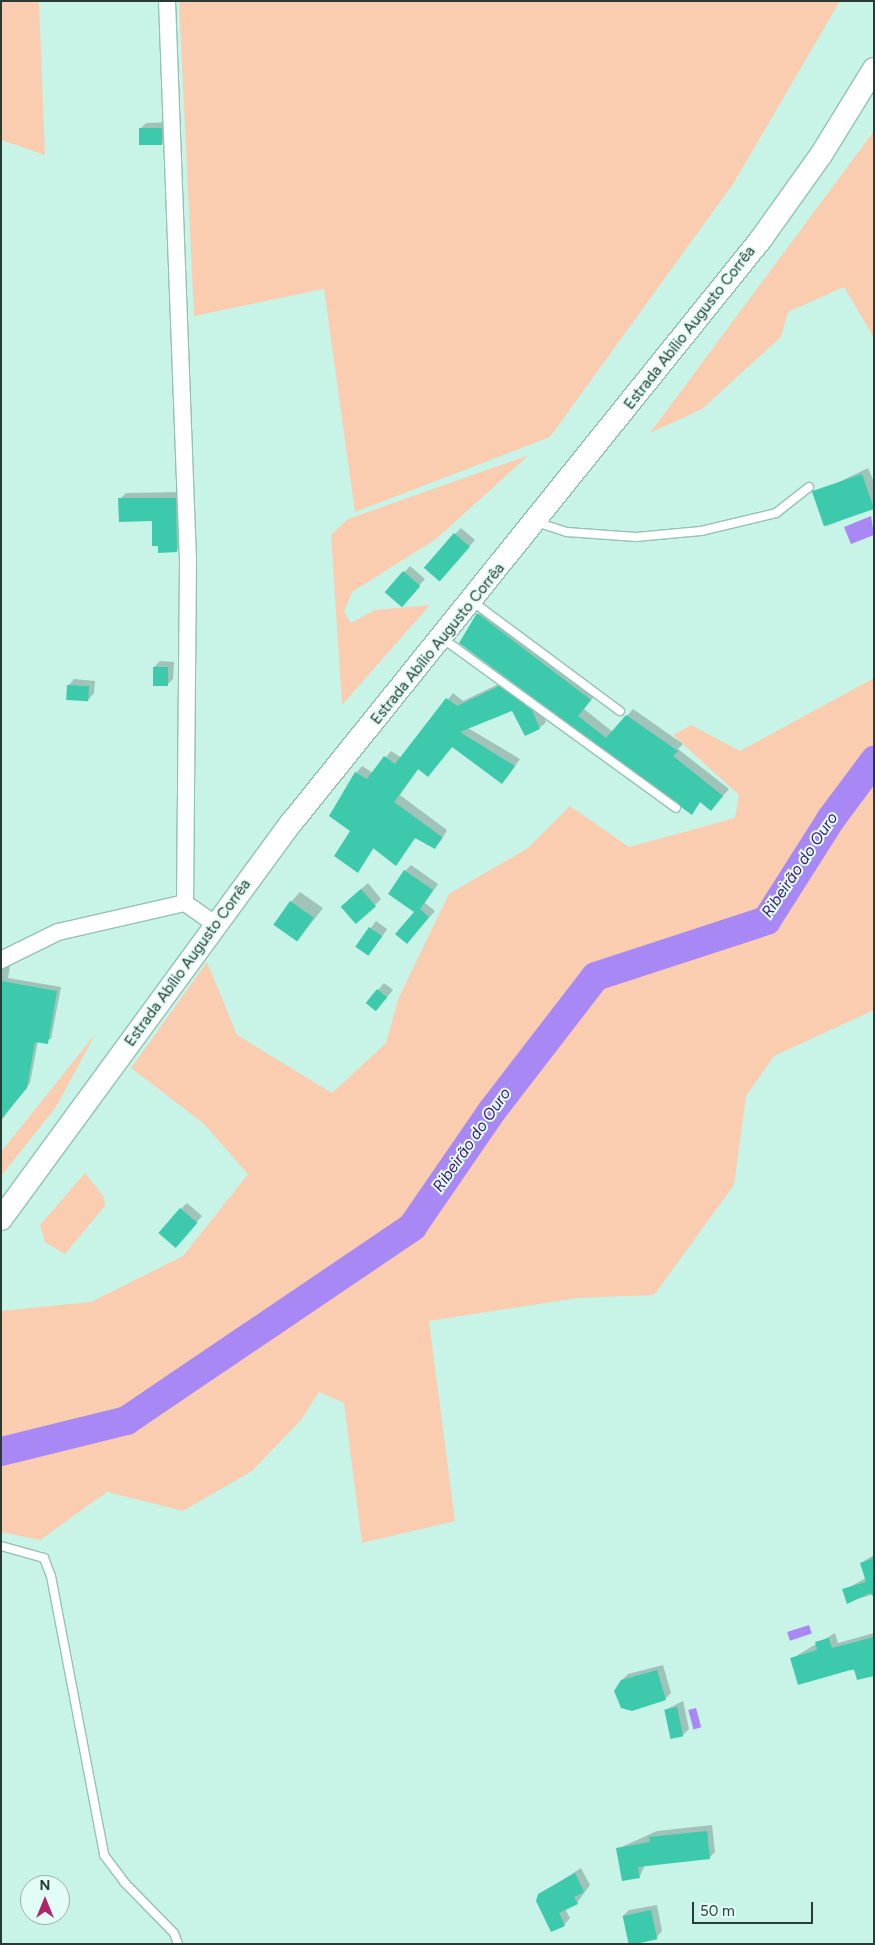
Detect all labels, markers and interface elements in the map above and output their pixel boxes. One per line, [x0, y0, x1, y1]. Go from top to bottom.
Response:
street label: Estrada Abílio Augusto Corrêa [621, 243, 759, 413]
street label: Estrada Abílio Augusto Corrêa [367, 560, 509, 728]
water label: Ribeirão do Ouro [758, 809, 842, 921]
street label: Estrada Abílio Augusto Corrêa [121, 876, 255, 1050]
water label: Ribeirão do Ouro [429, 1084, 515, 1196]
north arrow [20, 1875, 70, 1925]
text: N [40, 1877, 50, 1894]
scale bar [695, 1892, 816, 1924]
text: 50 m [700, 1902, 735, 1920]

